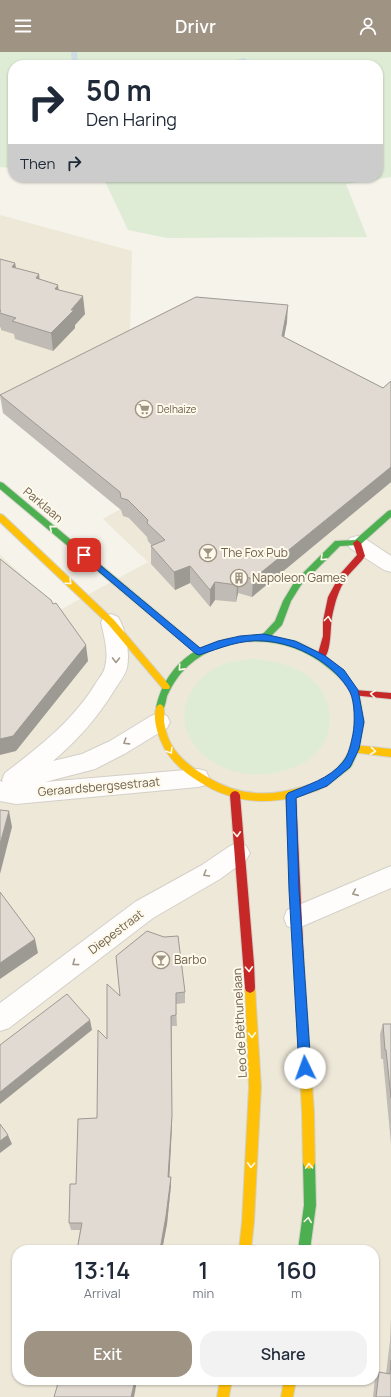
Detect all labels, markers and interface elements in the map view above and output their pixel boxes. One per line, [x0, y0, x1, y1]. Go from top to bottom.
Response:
text: Drivr [175, 14, 216, 38]
icon: menu [12, 15, 34, 37]
icon: person [357, 15, 379, 37]
text: 50 m [86, 71, 152, 109]
icon: right [20, 76, 72, 128]
text: Den Haring [86, 107, 177, 131]
icon: right [63, 152, 85, 174]
text: Then [20, 153, 55, 174]
supermarket icon: Delhaize [134, 399, 154, 419]
place label: Delhaize [157, 402, 197, 416]
street label: Parklaan [20, 483, 67, 526]
one-way arrow [49, 525, 56, 532]
pin [67, 538, 101, 572]
bar icon: The Fox Pub [198, 543, 218, 563]
icon: arrive [73, 544, 95, 566]
place label: The Fox Pub [221, 544, 288, 561]
one-way arrow [320, 553, 328, 560]
building icon: Napoleon Games [229, 568, 249, 588]
place label: Napoleon Games [252, 569, 346, 586]
one-way arrow [64, 577, 72, 585]
one-way arrow [323, 616, 332, 622]
one-way arrow [112, 657, 120, 663]
one-way arrow [178, 663, 185, 670]
one-way arrow [370, 690, 376, 699]
one-way arrow [123, 738, 130, 745]
one-way arrow [165, 746, 172, 753]
one-way arrow [370, 746, 376, 755]
street label: Geraardsbergsestraat [37, 773, 161, 800]
one-way arrow [233, 831, 242, 837]
one-way arrow [203, 870, 210, 877]
one-way arrow [352, 888, 360, 896]
street label: Diepestraat [85, 905, 147, 958]
bar icon: Barbo [151, 950, 171, 970]
place label: Barbo [174, 951, 207, 968]
one-way arrow [72, 958, 79, 965]
one-way arrow [245, 966, 253, 972]
street label: Leo de Béthunelaan [228, 968, 251, 1078]
one-way arrow [248, 1032, 257, 1038]
position arrow [284, 1047, 326, 1089]
one-way arrow [247, 1162, 255, 1168]
one-way arrow [305, 1163, 313, 1169]
one-way arrow [303, 1217, 312, 1224]
text: 13:14 [74, 1253, 130, 1286]
text: 1 [198, 1253, 208, 1286]
text: 160 [276, 1253, 317, 1286]
text: Arrival [84, 1284, 121, 1302]
text: min [193, 1284, 214, 1302]
text: m [291, 1284, 302, 1302]
button: Exit [24, 1331, 192, 1377]
button: Share [200, 1331, 367, 1377]

